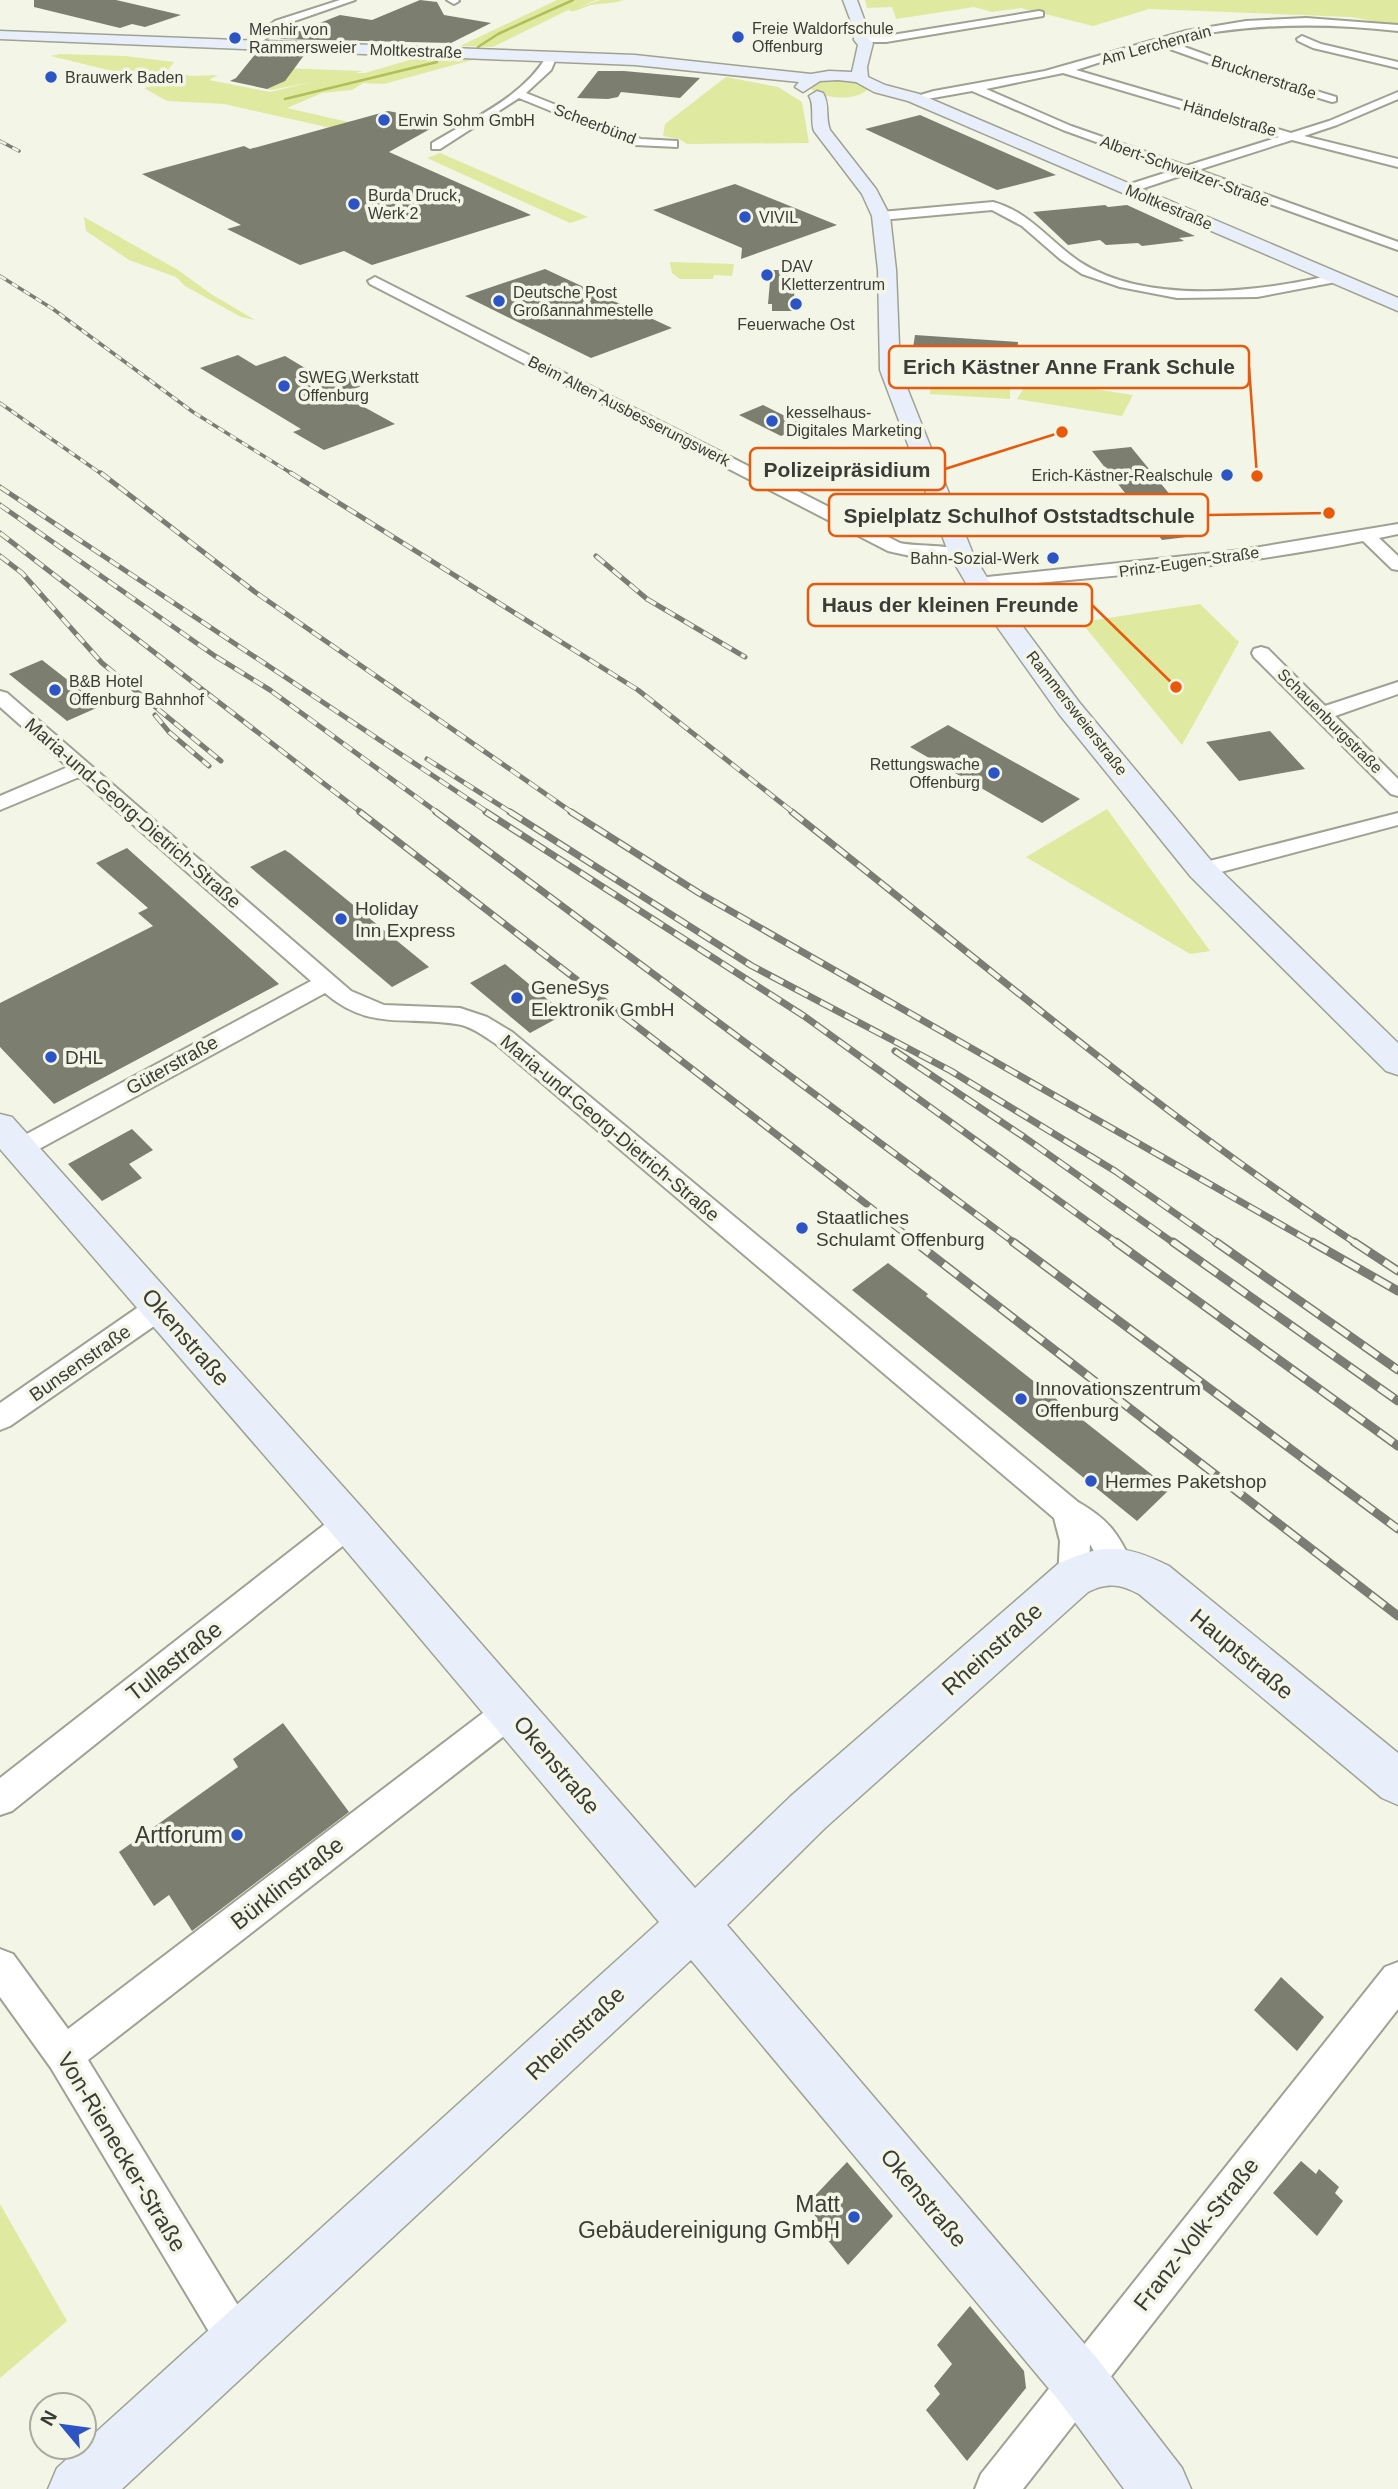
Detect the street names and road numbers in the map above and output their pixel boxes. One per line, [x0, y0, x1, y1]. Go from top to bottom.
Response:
street label: Am Lerchenrain [1099, 22, 1213, 68]
street label: Moltkestraße [369, 41, 463, 61]
street label: Brucknerstraße [1209, 52, 1319, 102]
street label: Händelstraße [1181, 97, 1279, 139]
street label: Scheerbünd [552, 101, 638, 147]
street label: Albert-Schweitzer-Straße [1098, 132, 1272, 210]
street label: Moltkestraße [1123, 181, 1215, 233]
street label: Beim Alten Ausbesserungswerk [525, 353, 734, 470]
street label: Prinz-Eugen-Straße [1118, 544, 1260, 580]
street label: Rammersweierstraße [1023, 648, 1131, 779]
street label: Schauenburgstraße [1274, 665, 1386, 777]
street label: Maria-und-Georg-Dietrich-Straße [21, 714, 245, 912]
street label: Maria-und-Georg-Dietrich-Straße [496, 1030, 724, 1226]
street label: Güterstraße [123, 1031, 221, 1099]
street label: Okenstraße [137, 1283, 235, 1391]
street label: Bunsenstraße [26, 1320, 134, 1406]
street label: Rheinstraße [937, 1597, 1047, 1701]
street label: Hauptstraße [1185, 1603, 1299, 1705]
street label: Tullastraße [121, 1616, 227, 1706]
street label: Okenstraße [508, 1711, 606, 1819]
street label: Bürklinstraße [226, 1831, 348, 1935]
street label: Rheinstraße [520, 1981, 630, 2085]
street label: Von-Rienecker-Straße [52, 2048, 192, 2256]
street label: Okenstraße [875, 2144, 973, 2252]
street label: Franz-Volk-Straße [1128, 2152, 1264, 2316]

